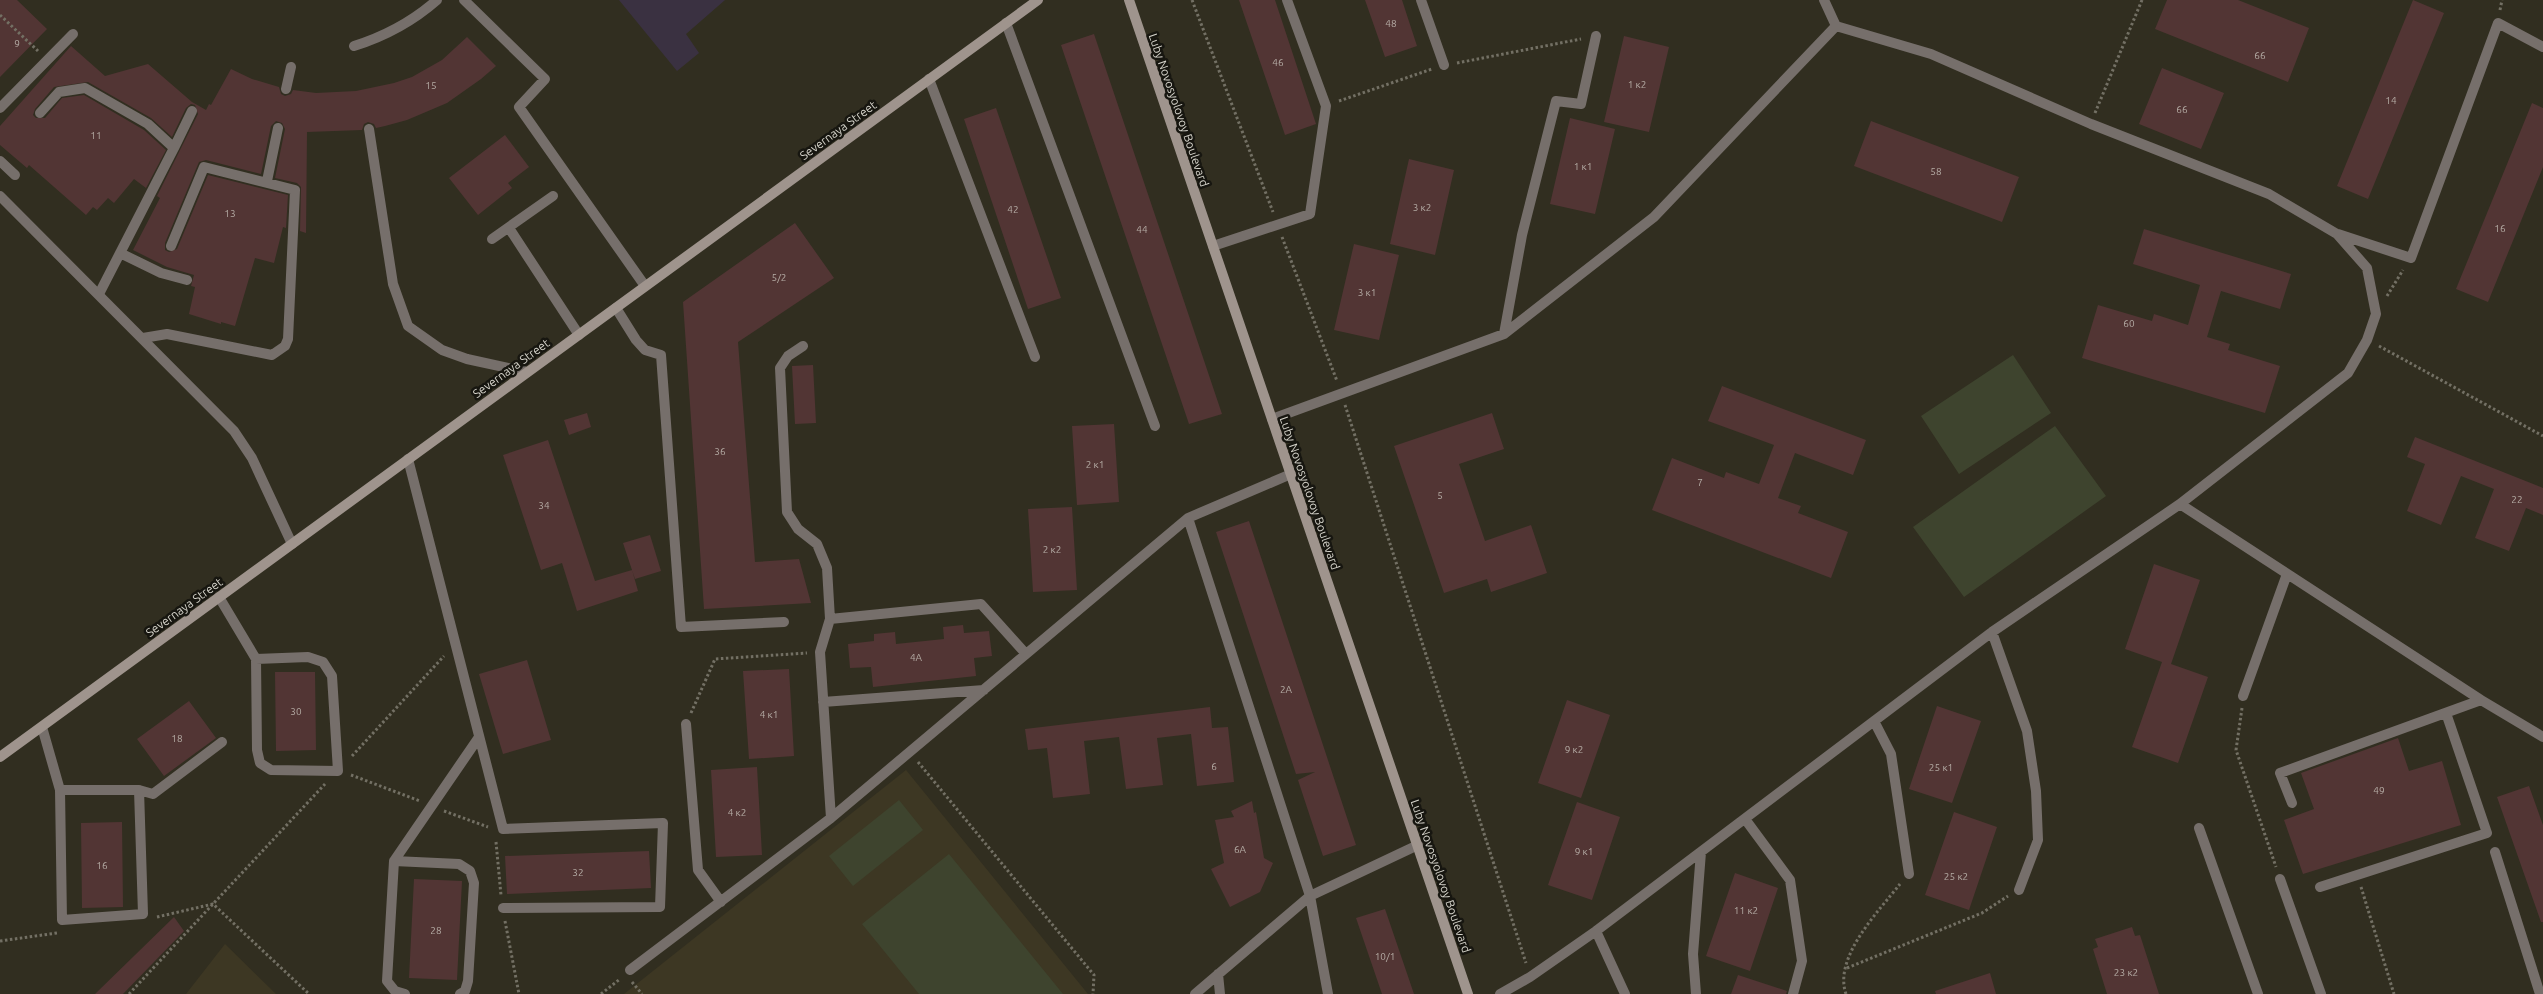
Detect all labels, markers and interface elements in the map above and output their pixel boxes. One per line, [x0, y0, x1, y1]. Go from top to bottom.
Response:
house number: 48 [1385, 18, 1397, 29]
street label: Luby Novosyolovoy Boulevard [1147, 32, 1211, 188]
house number: 9 [14, 38, 20, 49]
house number: 66 [2254, 50, 2266, 61]
house number: 46 [1272, 57, 1284, 68]
house number: 1 к2 [1628, 79, 1646, 90]
house number: 15 [425, 80, 437, 91]
house number: 14 [2385, 95, 2397, 106]
street label: Severnaya Street [797, 98, 879, 162]
house number: 66 [2176, 104, 2188, 115]
house number: 11 [90, 130, 102, 141]
house number: 1 к1 [1574, 161, 1592, 172]
house number: 58 [1930, 166, 1942, 177]
house number: 3 к2 [1413, 202, 1431, 213]
house number: 42 [1007, 204, 1019, 215]
house number: 13 [224, 208, 236, 219]
house number: 16 [2494, 223, 2506, 234]
house number: 44 [1136, 224, 1148, 235]
house number: 5/2 [772, 272, 786, 283]
house number: 3 к1 [1358, 287, 1376, 298]
house number: 60 [2123, 318, 2135, 329]
street label: Severnaya Street [470, 336, 552, 400]
street label: Luby Novosyolovoy Boulevard [1278, 415, 1342, 571]
house number: 36 [714, 446, 726, 457]
house number: 2 к1 [1086, 459, 1104, 470]
house number: 7 [1697, 477, 1703, 488]
house number: 5 [1437, 490, 1443, 501]
house number: 22 [2511, 494, 2523, 505]
house number: 34 [538, 500, 550, 511]
house number: 2 к2 [1043, 544, 1061, 555]
street label: Severnaya Street [143, 575, 225, 639]
house number: 4А [910, 652, 923, 663]
house number: 2А [1280, 684, 1293, 695]
house number: 30 [290, 706, 302, 717]
house number: 4 к1 [760, 709, 778, 720]
house number: 18 [171, 733, 183, 744]
house number: 9 к2 [1565, 744, 1583, 755]
house number: 6 [1211, 761, 1217, 772]
house number: 25 к1 [1929, 762, 1953, 773]
house number: 49 [2373, 785, 2385, 796]
street label: Luby Novosyolovoy Boulevard [1409, 798, 1473, 954]
house number: 4 к2 [728, 807, 746, 818]
house number: 6А [1234, 844, 1247, 855]
house number: 9 к1 [1575, 846, 1593, 857]
house number: 16 [96, 860, 108, 871]
house number: 32 [572, 867, 584, 878]
house number: 25 к2 [1944, 871, 1968, 882]
house number: 11 к2 [1734, 905, 1758, 916]
house number: 28 [430, 925, 442, 936]
house number: 10/1 [1375, 951, 1395, 962]
house number: 23 к2 [2114, 967, 2138, 978]

